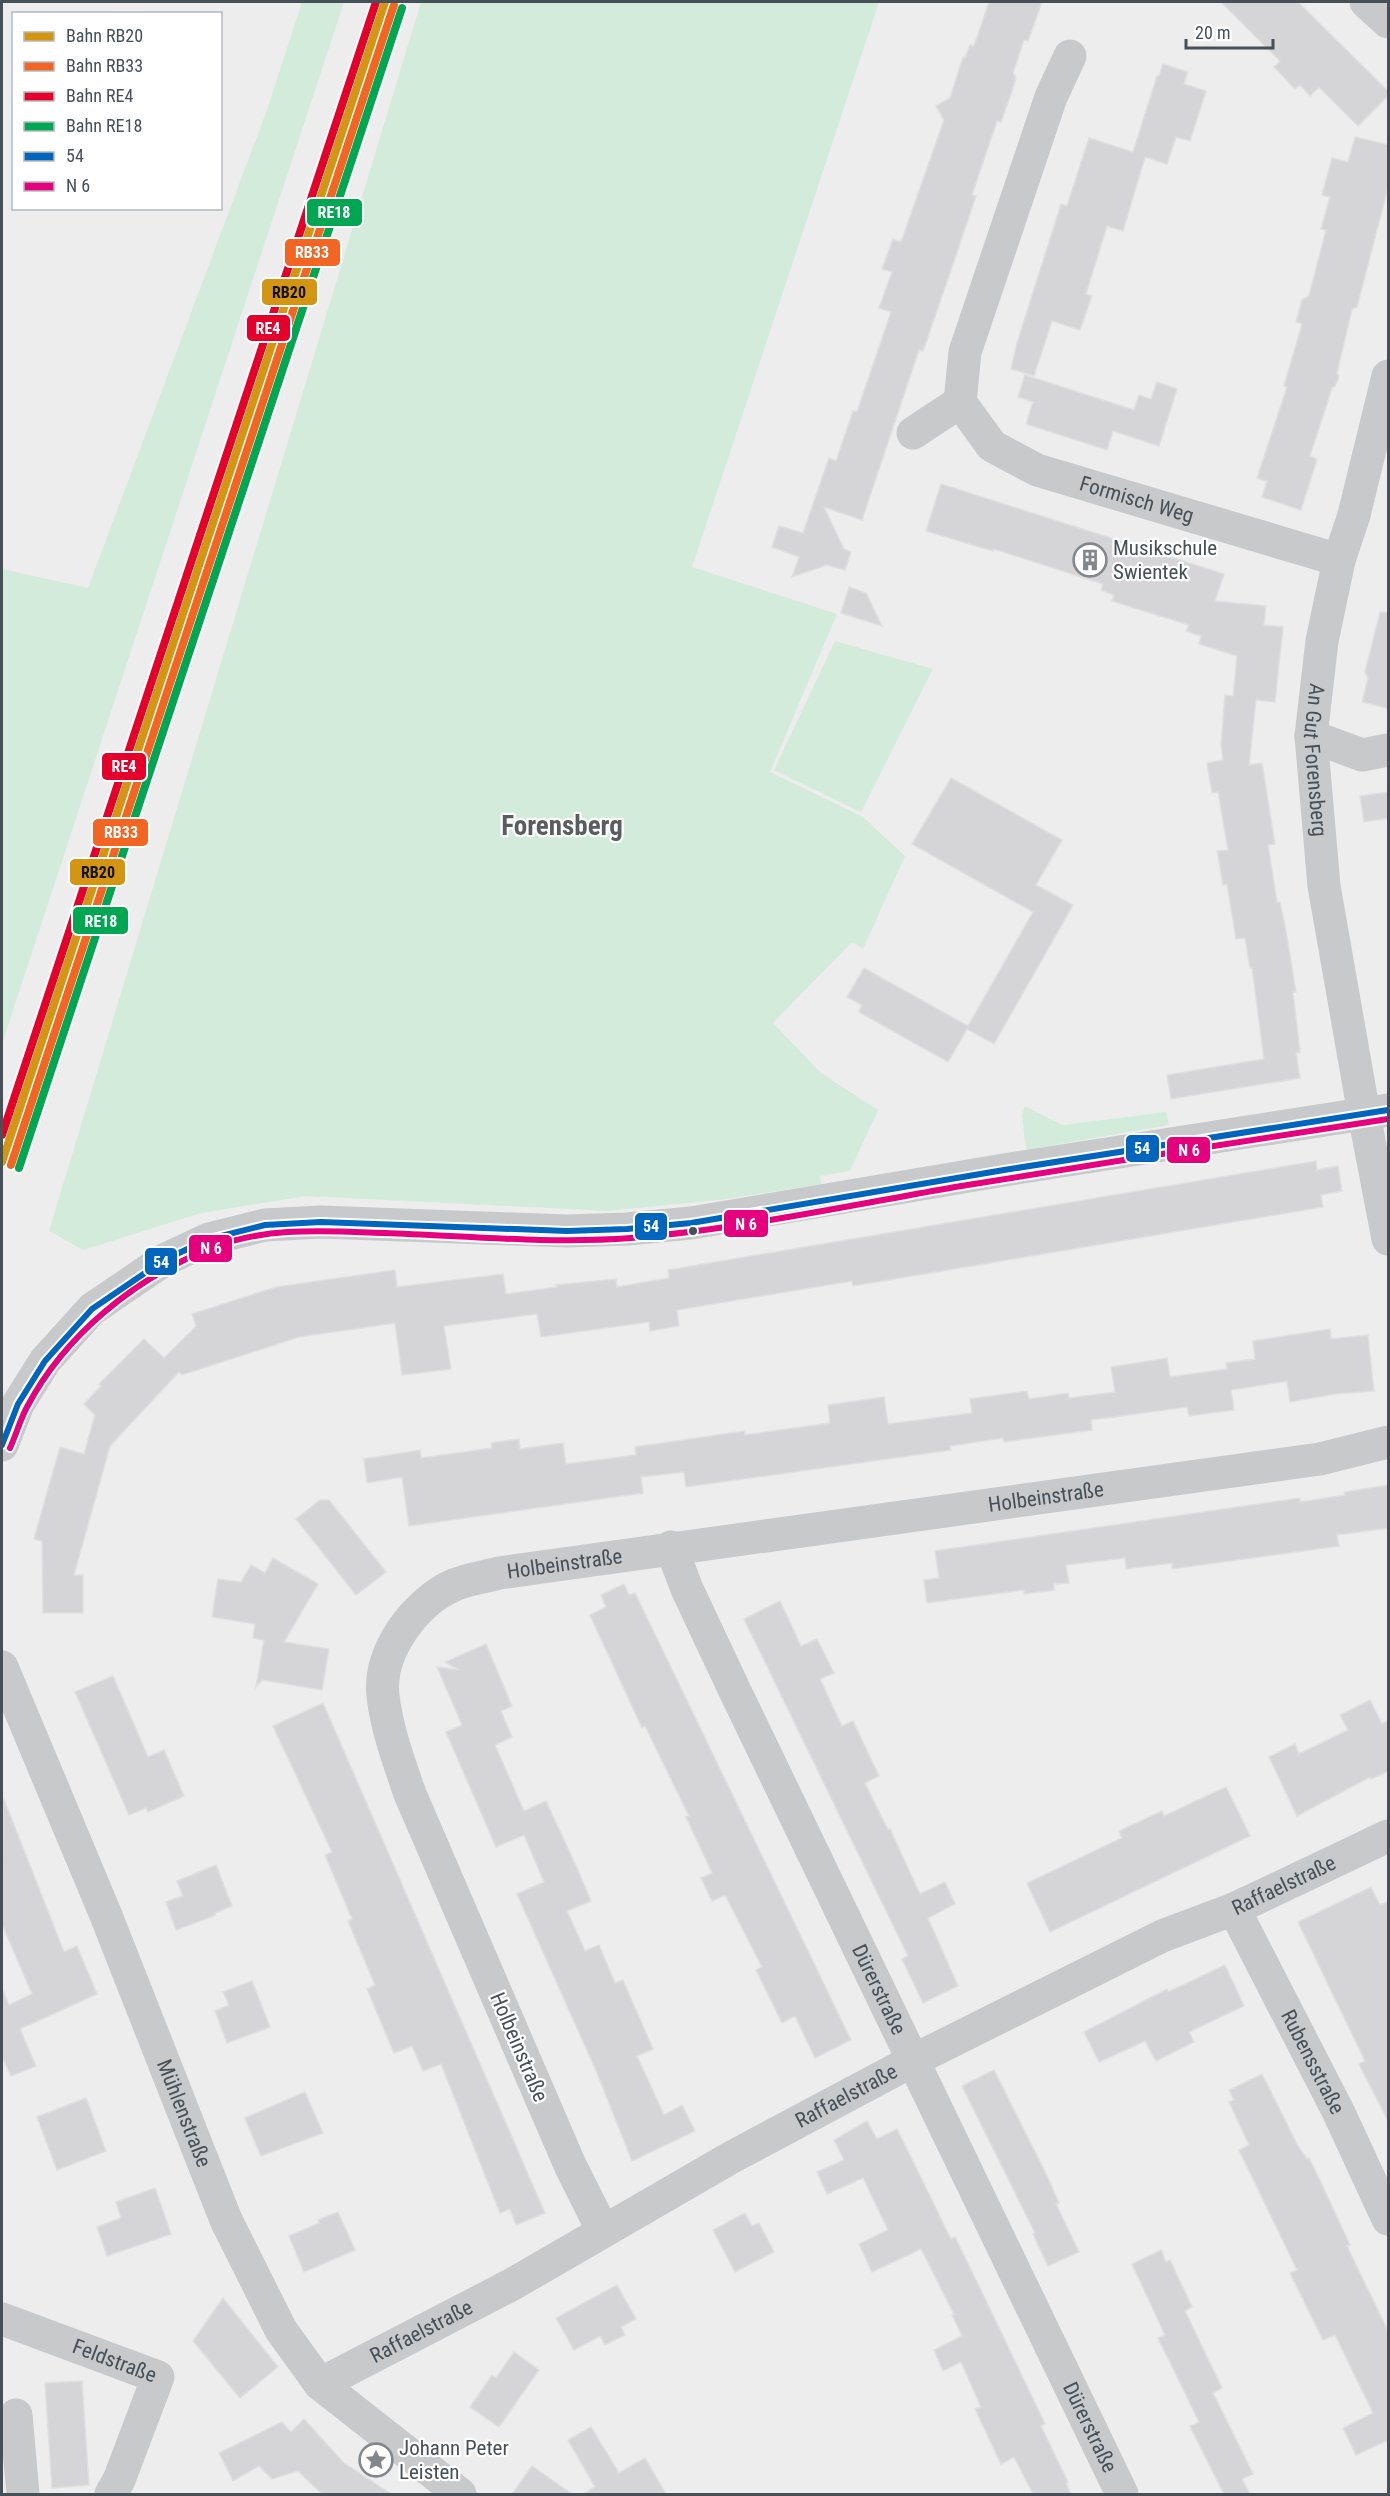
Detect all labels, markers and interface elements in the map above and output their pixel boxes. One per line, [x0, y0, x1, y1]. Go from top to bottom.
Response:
legend [12, 12, 222, 210]
scale bar [1186, 12, 1273, 50]
text: 20 m [1195, 22, 1230, 43]
text: Bahn RB20 [66, 25, 143, 46]
text: Bahn RB33 [66, 55, 143, 76]
text: Bahn RE4 [66, 85, 133, 106]
text: Bahn RE18 [66, 115, 142, 136]
text: 54 [66, 145, 84, 166]
text: N 6 [66, 175, 90, 196]
line badge: RE18 [306, 198, 363, 227]
text: RE18 [318, 203, 350, 222]
line badge: RB33 [284, 238, 341, 267]
text: RB33 [295, 243, 329, 262]
line badge: RB20 [261, 278, 318, 306]
text: RB20 [272, 283, 306, 302]
line badge: RE4 [246, 314, 291, 342]
text: RE4 [256, 319, 280, 338]
street label: Formisch Weg [1077, 471, 1197, 528]
place label: Musikschule Swientek [1113, 536, 1217, 584]
building icon: Musikschule Swientek [1072, 542, 1108, 578]
street label: An Gut Forensberg [1299, 682, 1332, 838]
line badge: RE4 [101, 752, 147, 781]
text: RE4 [112, 757, 136, 776]
district label: Forensberg [501, 810, 623, 842]
line badge: RB33 [92, 818, 149, 847]
text: RB33 [104, 823, 138, 842]
line badge: RB20 [69, 858, 126, 886]
text: RB20 [81, 863, 115, 882]
line badge: RE18 [72, 906, 129, 935]
text: RE18 [85, 912, 117, 931]
line badge: 54 [1125, 1134, 1160, 1163]
line badge: N 6 [1166, 1136, 1211, 1164]
text: 54 [1134, 1139, 1150, 1158]
text: N 6 [1178, 1141, 1200, 1160]
line badge: N 6 [723, 1209, 769, 1238]
line badge: 54 [634, 1212, 668, 1241]
text: N 6 [735, 1215, 757, 1234]
text: 54 [643, 1217, 659, 1236]
unlabelled marker [687, 1225, 699, 1237]
line badge: N 6 [188, 1234, 233, 1263]
text: N 6 [200, 1239, 222, 1258]
line badge: 54 [144, 1247, 178, 1276]
text: 54 [153, 1253, 169, 1272]
street label: Holbeinstraße [987, 1477, 1105, 1517]
street label: Holbeinstraße [505, 1544, 624, 1584]
street label: Raffaelstraße [1228, 1851, 1340, 1920]
street label: Dürerstraße [847, 1940, 911, 2039]
street label: Holbeinstraße [485, 1989, 553, 2105]
street label: Rubensstraße [1276, 2006, 1350, 2118]
street label: Mühlenstraße [152, 2056, 216, 2171]
street label: Raffaelstraße [791, 2059, 901, 2133]
street label: Raffaelstraße [366, 2295, 477, 2368]
street label: Feldstraße [69, 2334, 160, 2387]
street label: Dürerstraße [1058, 2378, 1122, 2476]
place label: Johann Peter Leisten [399, 2436, 509, 2484]
place icon: Johann Peter Leisten [358, 2442, 394, 2478]

